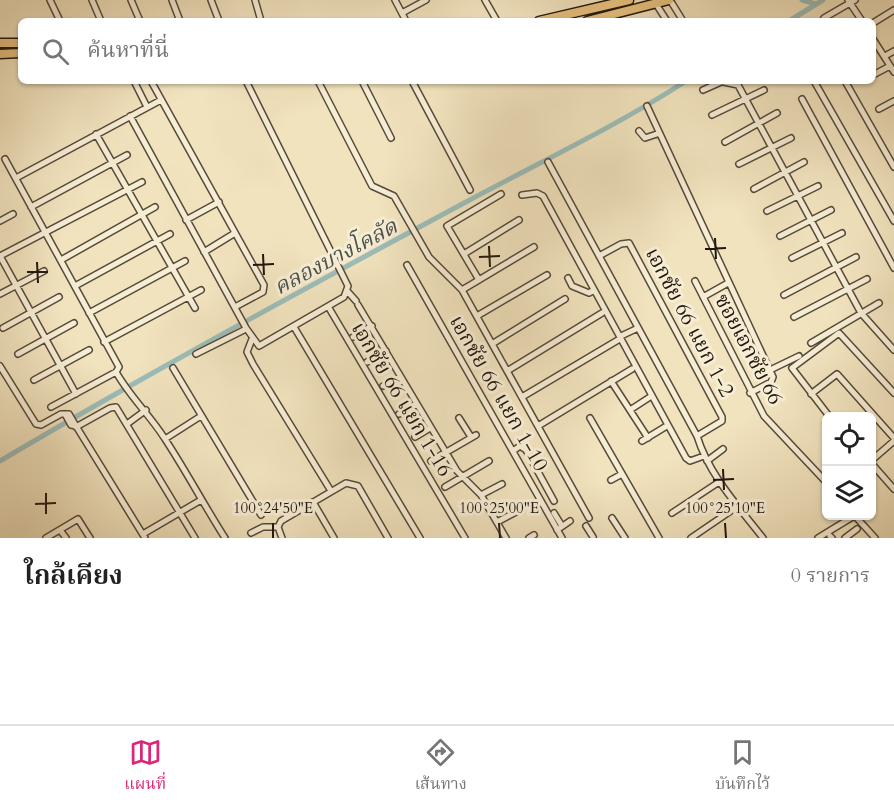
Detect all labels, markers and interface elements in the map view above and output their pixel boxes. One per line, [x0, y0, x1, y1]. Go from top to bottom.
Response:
search box [18, 18, 876, 84]
icon: search [39, 35, 72, 68]
text: ค้นหาที่นี่ [87, 35, 169, 65]
water label: คลองบางโคลัด [268, 210, 403, 302]
street label: เอกชัย 66 แยก 1-2 [638, 242, 741, 402]
street label: ซอยเอกชัย 66 [707, 289, 790, 410]
street label: เอกชัย 66 แยก 1-10 [442, 310, 555, 477]
street label: เอกชัย 66 แยก 1-16 [344, 316, 459, 482]
map controls [822, 412, 876, 520]
button: locate [822, 412, 876, 466]
button: layers [822, 466, 876, 520]
text: 100°24'50"E [233, 498, 313, 518]
text: 100°25'00"E [459, 498, 539, 518]
text: 100°25'10"E [685, 498, 765, 518]
text: ใกล้เคียง [24, 558, 123, 593]
text: 0 รายการ [791, 562, 870, 589]
tab: แผนที่ [124, 736, 166, 798]
tab: เส้นทาง [415, 736, 467, 798]
tab: บันทึกไว้ [715, 736, 770, 798]

